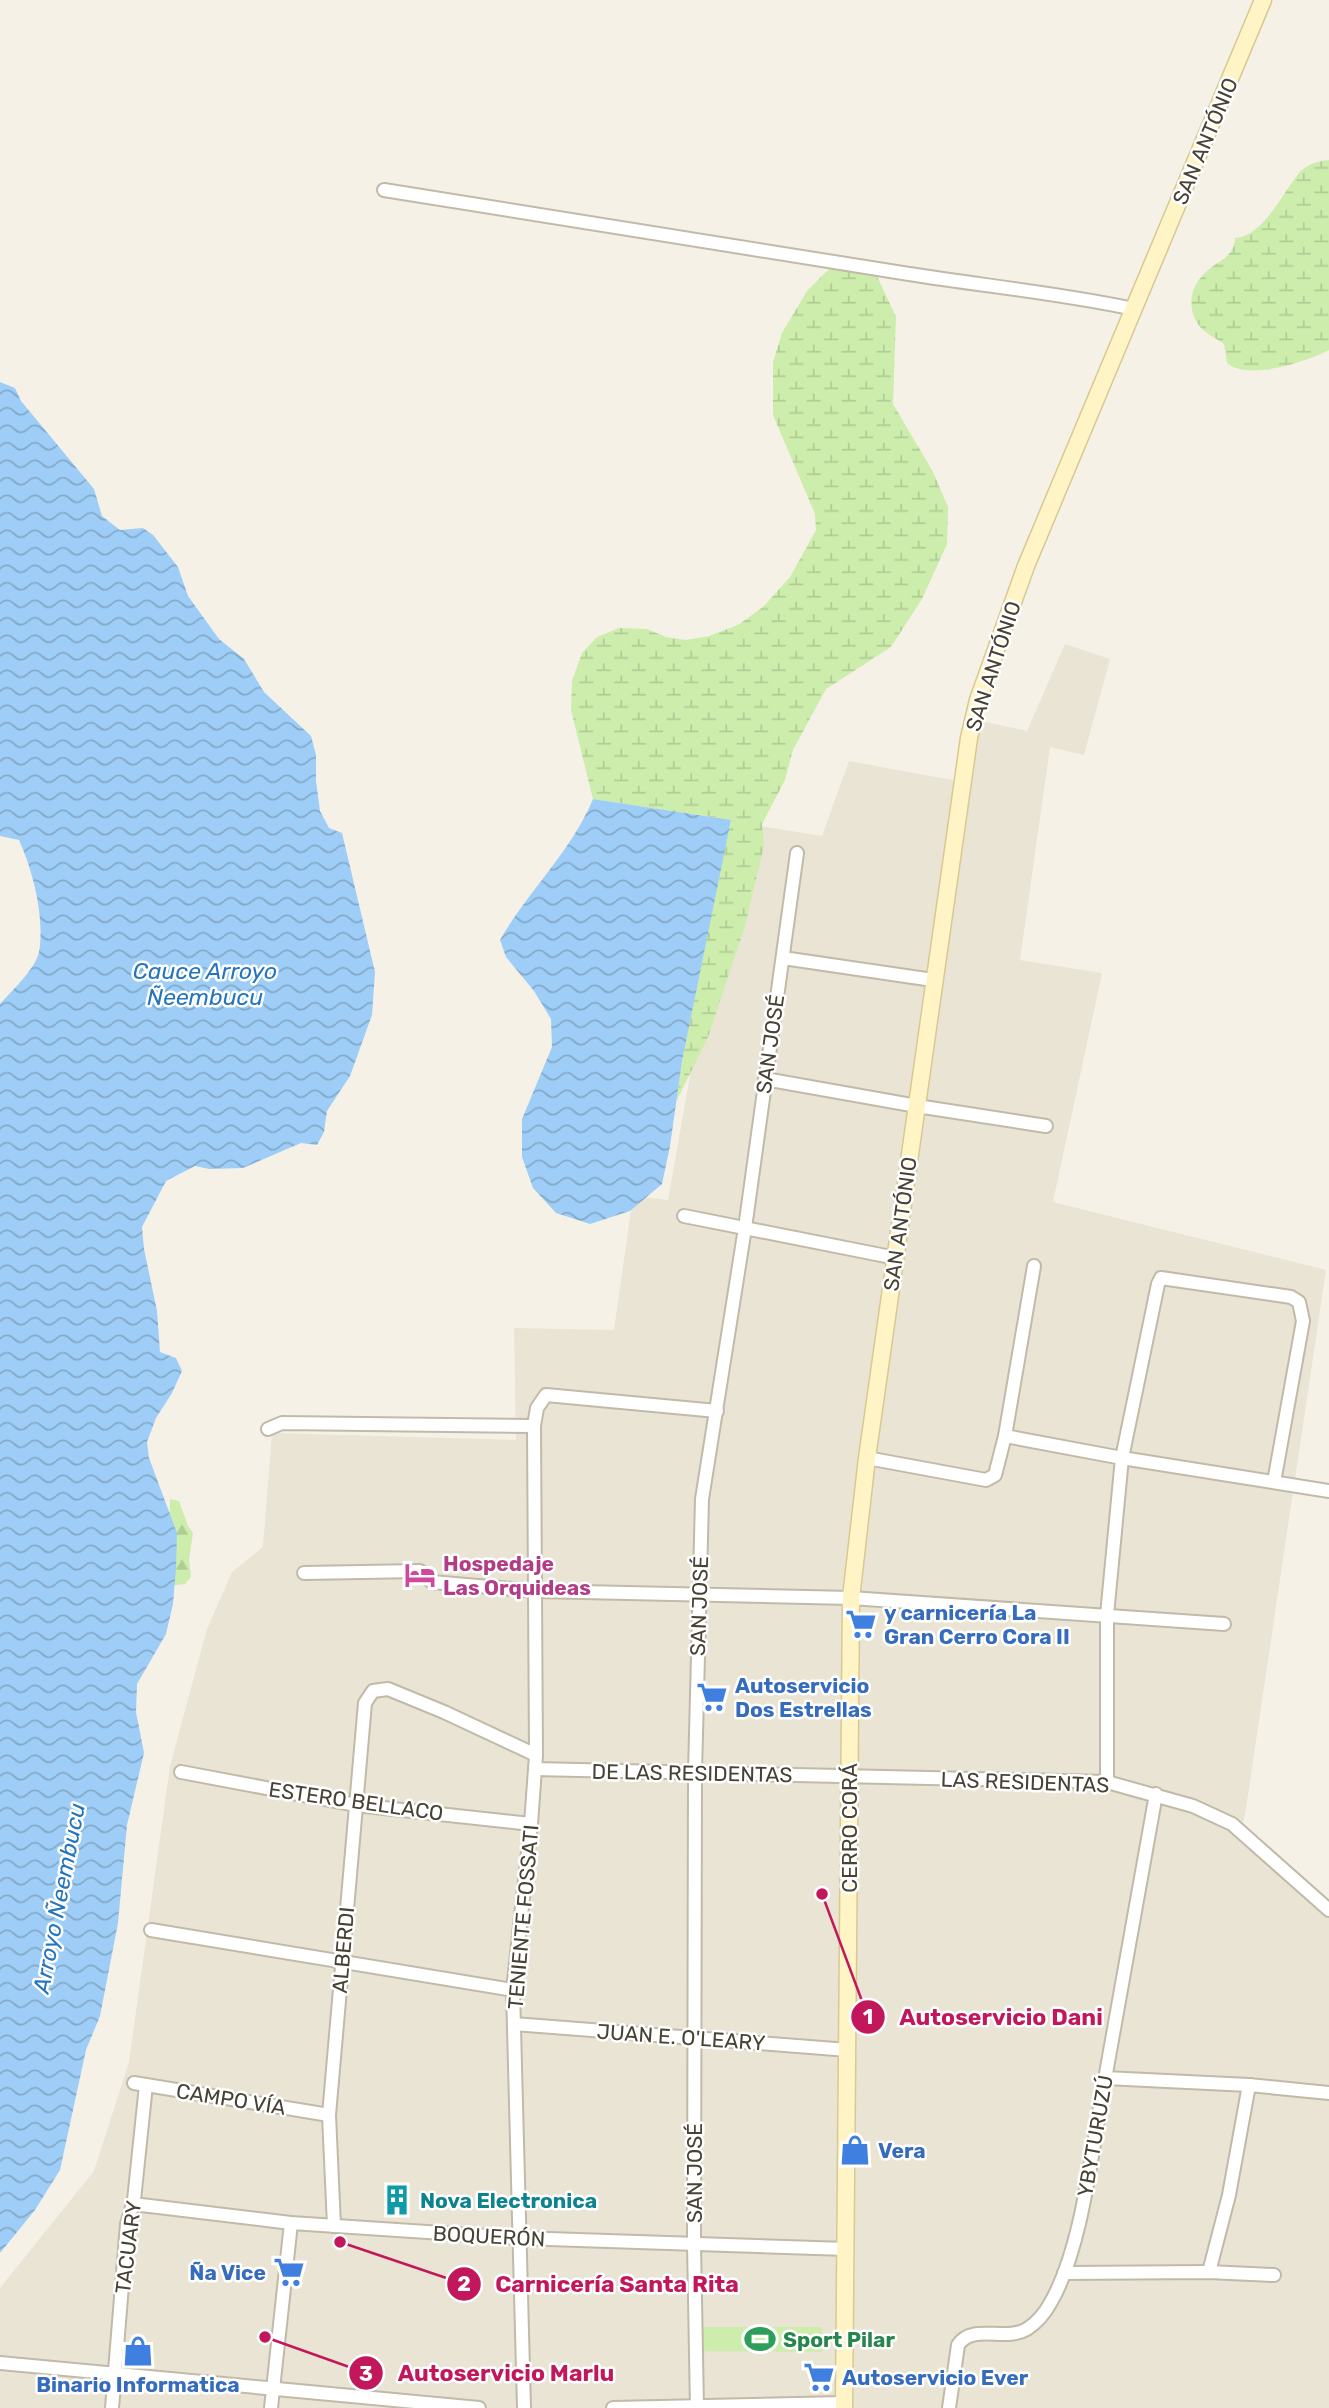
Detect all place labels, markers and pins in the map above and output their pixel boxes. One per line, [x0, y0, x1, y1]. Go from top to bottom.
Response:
place label: Hospedaje Las Orquideas [443, 1551, 591, 1600]
hotel icon: Hospedaje Las Orquideas [403, 1558, 437, 1592]
place label: y carnicería La Gran Cerro Cora II [884, 1600, 1070, 1649]
supermarket icon: y carnicería La Gran Cerro Cora II [844, 1607, 878, 1641]
place label: Autoservicio Dos Estrellas [735, 1673, 872, 1722]
supermarket icon: Autoservicio Dos Estrellas [695, 1680, 729, 1714]
callout: Autoservicio Dani [850, 1995, 1116, 2039]
shop icon: Vera [838, 2133, 872, 2167]
place label: Vera [878, 2138, 926, 2163]
building icon: Nova Electronica [380, 2183, 414, 2217]
place label: Nova Electronica [420, 2188, 597, 2213]
supermarket icon: Ña Vice [272, 2255, 306, 2289]
place label: Ña Vice [189, 2260, 266, 2285]
callout: Carnicería Santa Rita [446, 2262, 753, 2306]
sports icon: Sport Pilar [743, 2322, 777, 2356]
place label: Sport Pilar [783, 2327, 895, 2352]
shop icon: Binario Informatica [121, 2334, 155, 2368]
callout: Autoservicio Marlu [349, 2351, 628, 2395]
supermarket icon: Autoservicio Ever [802, 2360, 836, 2394]
place label: Autoservicio Ever [842, 2365, 1029, 2390]
place label: Binario Informatica [36, 2372, 240, 2397]

